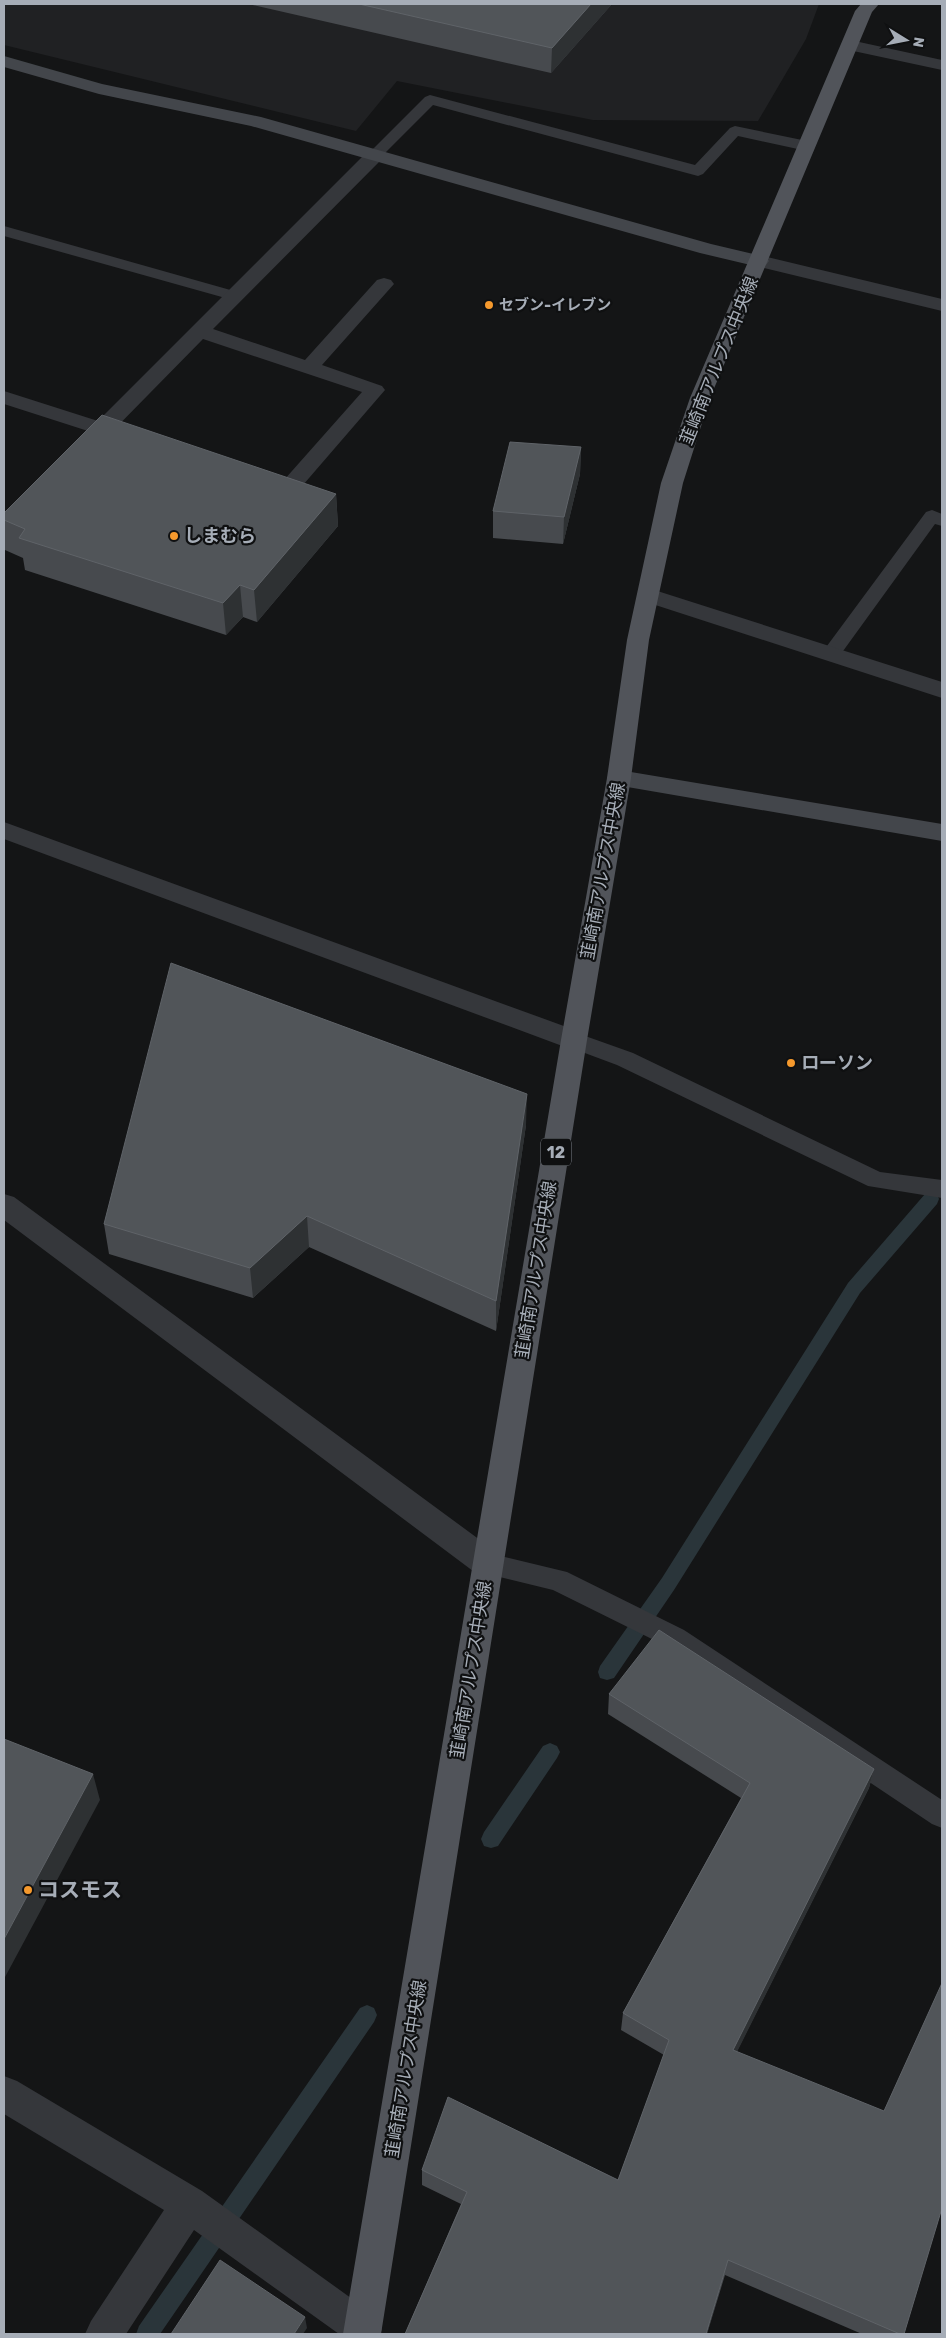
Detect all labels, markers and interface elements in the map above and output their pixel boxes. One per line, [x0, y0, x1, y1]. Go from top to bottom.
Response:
north arrow [881, 15, 931, 65]
text: N [909, 36, 928, 49]
street label: 韮崎南アルプス中央線 [675, 274, 763, 448]
place label: セブン-イレブン [499, 296, 611, 314]
marker: セブン-イレブン [483, 299, 495, 311]
place label: しまむら [184, 525, 256, 547]
marker: しまむら [168, 530, 180, 542]
street label: 韮崎南アルプス中央線 [577, 781, 629, 961]
place label: ローソン [801, 1052, 873, 1074]
marker: ローソン [785, 1057, 797, 1069]
road number: 12 [541, 1138, 571, 1166]
street label: 韮崎南アルプス中央線 [511, 1179, 561, 1361]
street label: 韮崎南アルプス中央線 [446, 1579, 496, 1761]
place label: コスモス [38, 1877, 122, 1902]
marker: コスモス [22, 1884, 34, 1896]
street label: 韮崎南アルプス中央線 [381, 1978, 431, 2160]

